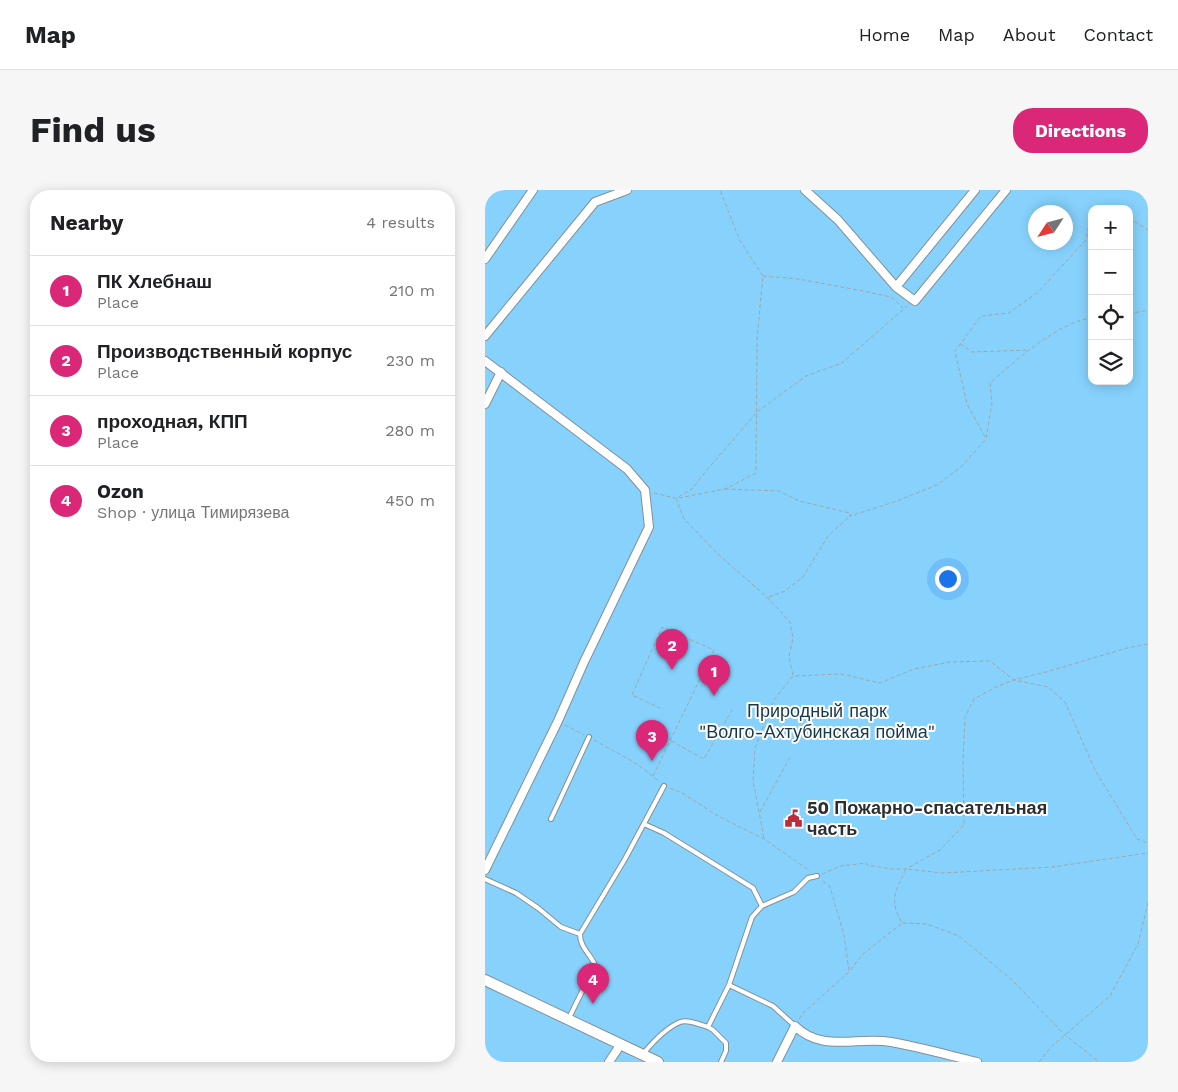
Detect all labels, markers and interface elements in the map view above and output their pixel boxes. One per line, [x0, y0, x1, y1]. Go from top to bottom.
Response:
text: Map [25, 21, 76, 49]
text: Home [859, 24, 910, 45]
text: Map [938, 24, 975, 45]
text: About [1003, 24, 1055, 45]
text: Contact [1083, 24, 1153, 45]
button: Directions [1013, 108, 1148, 153]
text: Find us [30, 109, 156, 151]
north arrow [1028, 205, 1073, 250]
map controls [1088, 205, 1133, 385]
button: + [1088, 205, 1133, 250]
text: Nearby [50, 210, 123, 235]
text: 4 results [366, 213, 435, 232]
button: − [1088, 250, 1133, 295]
text: ПК Хлебнаш [97, 270, 212, 293]
text: 1 [63, 281, 69, 300]
text: 210 m [389, 281, 435, 300]
text: Place [97, 293, 139, 312]
button: locate [1088, 295, 1133, 340]
text: Производственный корпус [97, 340, 352, 363]
button: layers [1088, 340, 1133, 385]
text: 2 [61, 351, 71, 370]
text: 230 m [386, 351, 435, 370]
text: Place [97, 363, 139, 382]
text: проходная, КПП [97, 410, 248, 433]
text: 3 [61, 421, 71, 440]
text: 280 m [385, 421, 435, 440]
text: Place [97, 433, 139, 452]
text: Ozon [97, 480, 144, 503]
text: 4 [61, 491, 71, 510]
text: 450 m [385, 491, 435, 510]
text: Shop · улица Тимирязева [97, 503, 289, 522]
your location [935, 566, 961, 592]
pin: 2 [656, 629, 688, 670]
pin: 1 [698, 655, 730, 696]
park label: Природный парк "Волго-Ахтубинская пойма" [699, 700, 935, 742]
pin: 3 [636, 720, 668, 761]
place label: 50 Пожарно-спасательная часть [807, 797, 1047, 839]
public building icon: 50 Пожарно-спасательная часть [783, 808, 803, 828]
pin: 4 [577, 963, 609, 1004]

